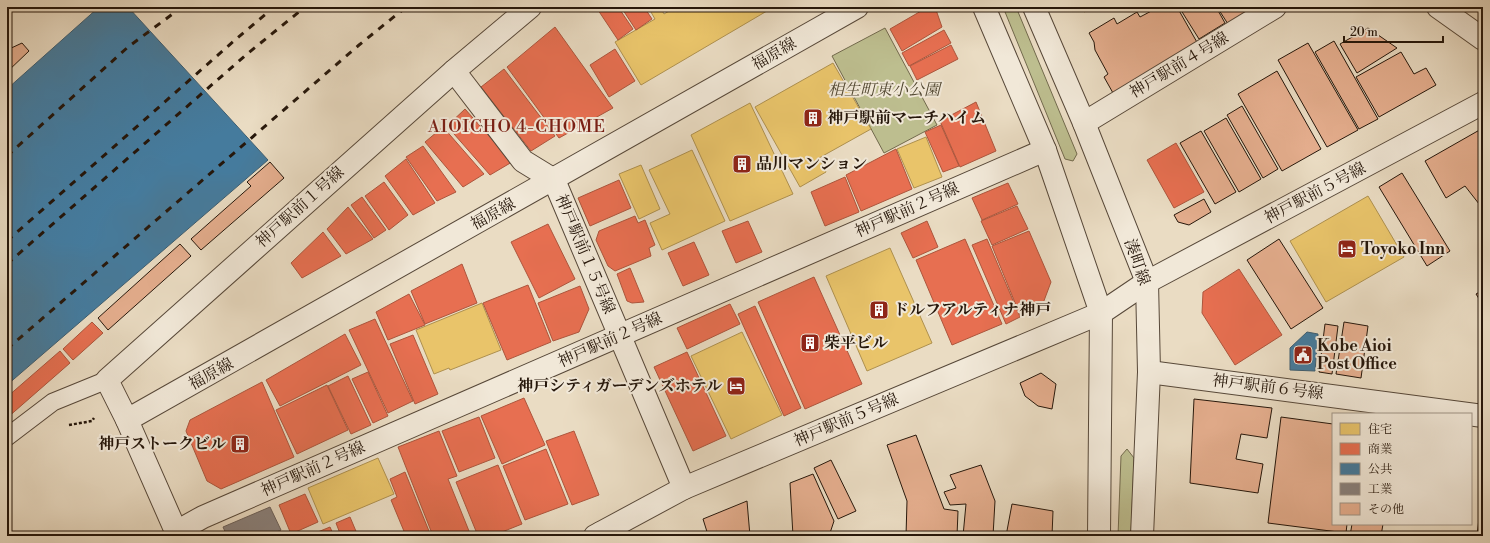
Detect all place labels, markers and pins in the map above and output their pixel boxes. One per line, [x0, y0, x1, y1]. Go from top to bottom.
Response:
building icon: 神戸駅前マーチハイム [802, 107, 824, 129]
place label: 神戸駅前マーチハイム [827, 108, 986, 128]
building icon: 品川マンション [731, 153, 753, 175]
place label: 品川マンション [756, 154, 867, 174]
hotel icon: Toyoko Inn [1336, 238, 1358, 260]
place label: Toyoko Inn [1361, 239, 1445, 259]
building icon: ドルフアルティナ神戸 [868, 299, 890, 321]
place label: ドルフアルティナ神戸 [893, 300, 1051, 320]
building icon: 柴平ビル [799, 332, 821, 354]
place label: 柴平ビル [824, 333, 888, 353]
place label: Kobe Aioi Post Office [1317, 336, 1397, 374]
public building icon: Kobe Aioi Post Office [1292, 344, 1314, 366]
hotel icon: 神戸シティガーデンズホテル [725, 375, 747, 397]
place label: 神戸シティガーデンズホテル [517, 376, 722, 396]
building icon: 神戸ストークビル [229, 433, 251, 455]
place label: 神戸ストークビル [98, 434, 226, 454]

